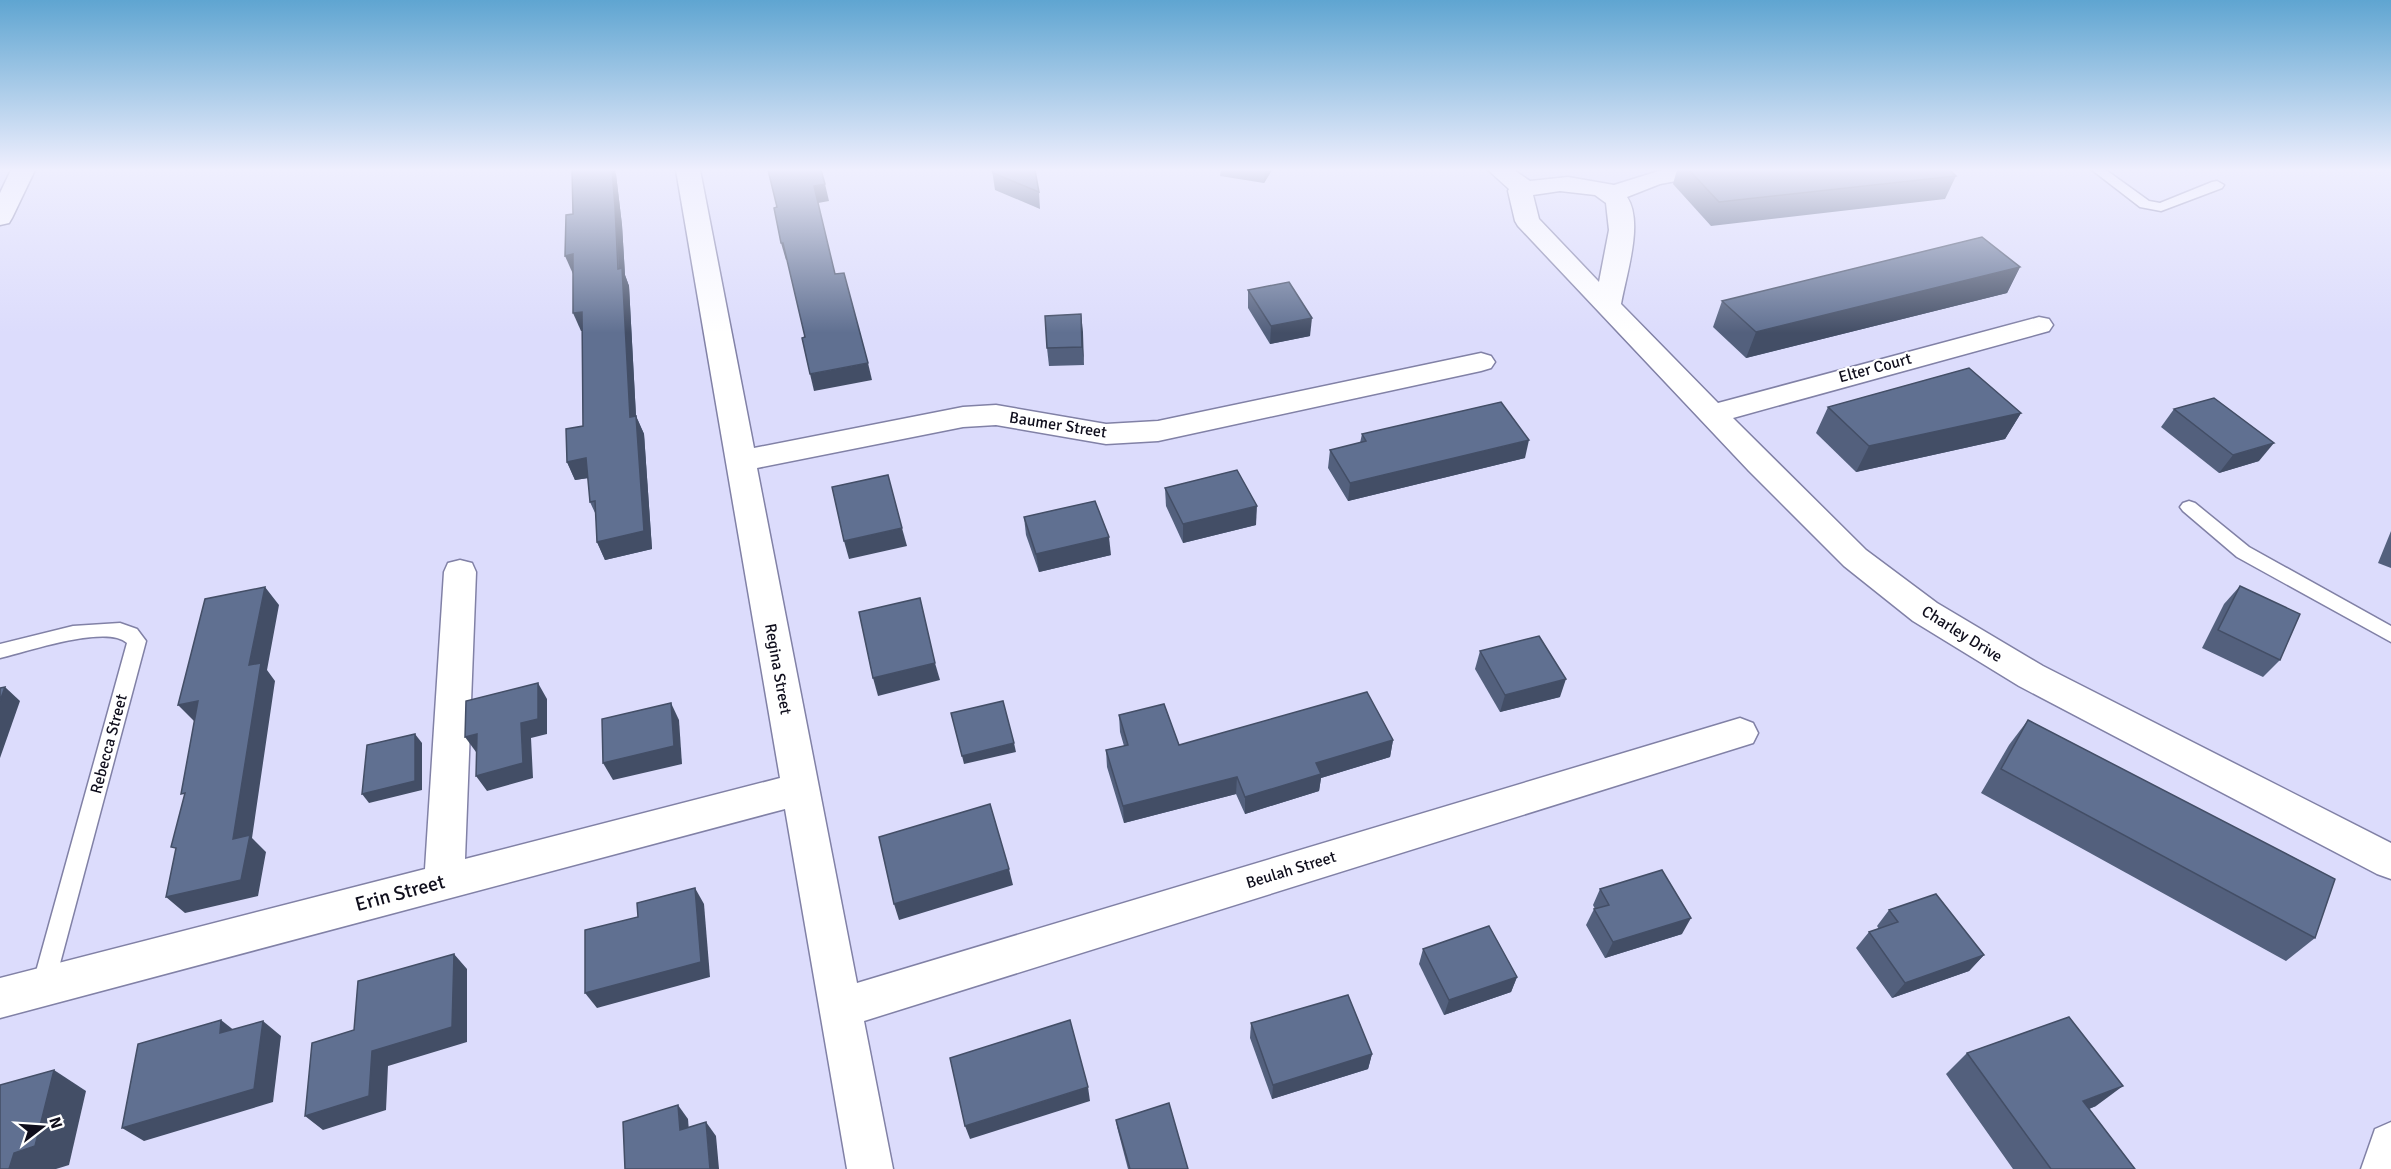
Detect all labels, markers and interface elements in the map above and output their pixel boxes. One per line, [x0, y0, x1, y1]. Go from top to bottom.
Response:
street label: Elter Court [1836, 349, 1914, 387]
street label: Baumer Street [1008, 407, 1109, 443]
street label: Charley Drive [1918, 601, 2006, 667]
street label: Regina Street [760, 622, 796, 717]
street label: Rebecca Street [86, 692, 132, 796]
street label: Beulah Street [1244, 847, 1339, 893]
street label: Erin Street [352, 869, 448, 917]
north arrow [12, 1097, 72, 1157]
text: N [44, 1115, 67, 1131]

